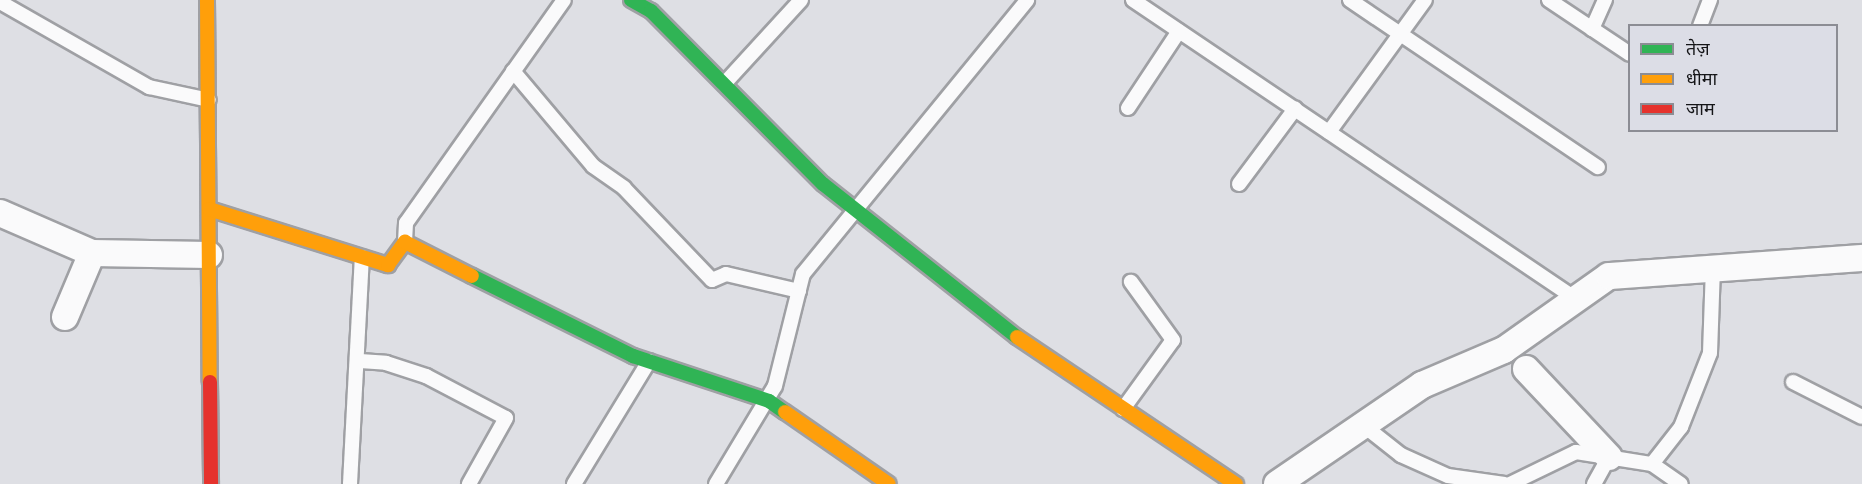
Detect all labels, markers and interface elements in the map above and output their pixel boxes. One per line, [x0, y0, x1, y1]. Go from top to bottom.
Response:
legend [1628, 24, 1838, 132]
text: तेज़ [1686, 37, 1710, 59]
text: धीमा [1686, 67, 1717, 89]
text: जाम [1686, 97, 1715, 119]

